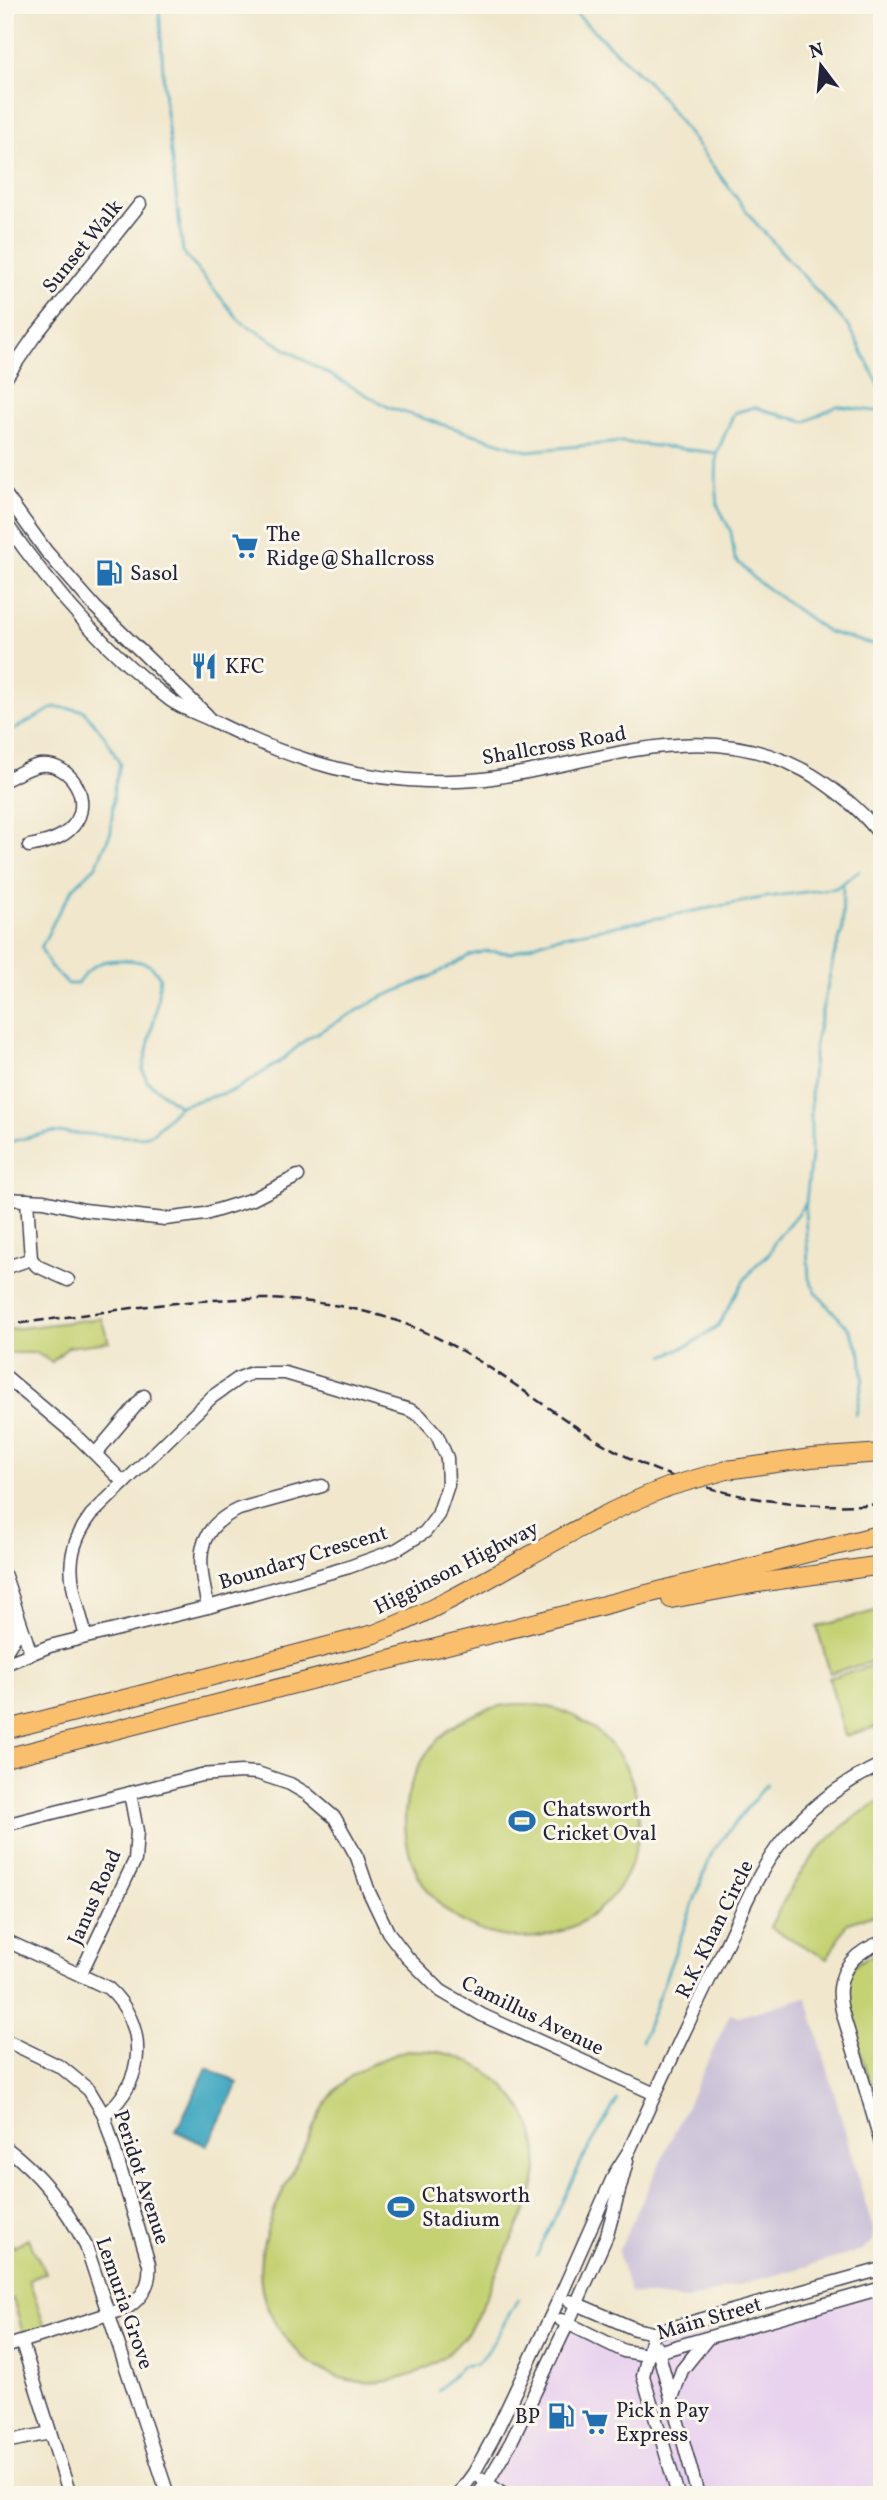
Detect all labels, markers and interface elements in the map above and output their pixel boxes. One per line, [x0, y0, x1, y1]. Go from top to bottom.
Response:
north arrow [786, 32, 856, 102]
text: N [807, 37, 827, 66]
street label: Sunset Walk [36, 193, 131, 300]
place label: The Ridge@Shallcross [266, 521, 435, 574]
supermarket icon: The Ridge@Shallcross [230, 531, 260, 561]
fuel station icon: Sasol [94, 558, 124, 588]
place label: Sasol [130, 560, 178, 589]
restaurant icon: KFC [189, 651, 219, 681]
place label: KFC [225, 653, 265, 682]
street label: Shallcross Road [480, 720, 629, 773]
street label: Higginson Highway [369, 1514, 545, 1622]
street label: Boundary Crescent [215, 1519, 392, 1598]
place label: Chatsworth Cricket Oval [543, 1796, 657, 1849]
sports icon: Chatsworth Cricket Oval [507, 1806, 537, 1836]
street label: Janus Road [61, 1845, 129, 1950]
street label: R.K. Khan Circle [669, 1856, 761, 2004]
street label: Camillus Avenue [456, 1969, 609, 2063]
street label: Peridot Avenue [105, 2106, 176, 2249]
place label: Chatsworth Stadium [422, 2182, 530, 2235]
sports icon: Chatsworth Stadium [386, 2192, 416, 2222]
street label: Lemuria Grove [87, 2234, 160, 2373]
street label: Main Street [653, 2291, 765, 2348]
place label: Pick n Pay Express [616, 2397, 710, 2450]
fuel station icon: BP [546, 2401, 576, 2431]
place label: BP [515, 2403, 540, 2432]
supermarket icon: Pick n Pay Express [580, 2407, 610, 2437]

